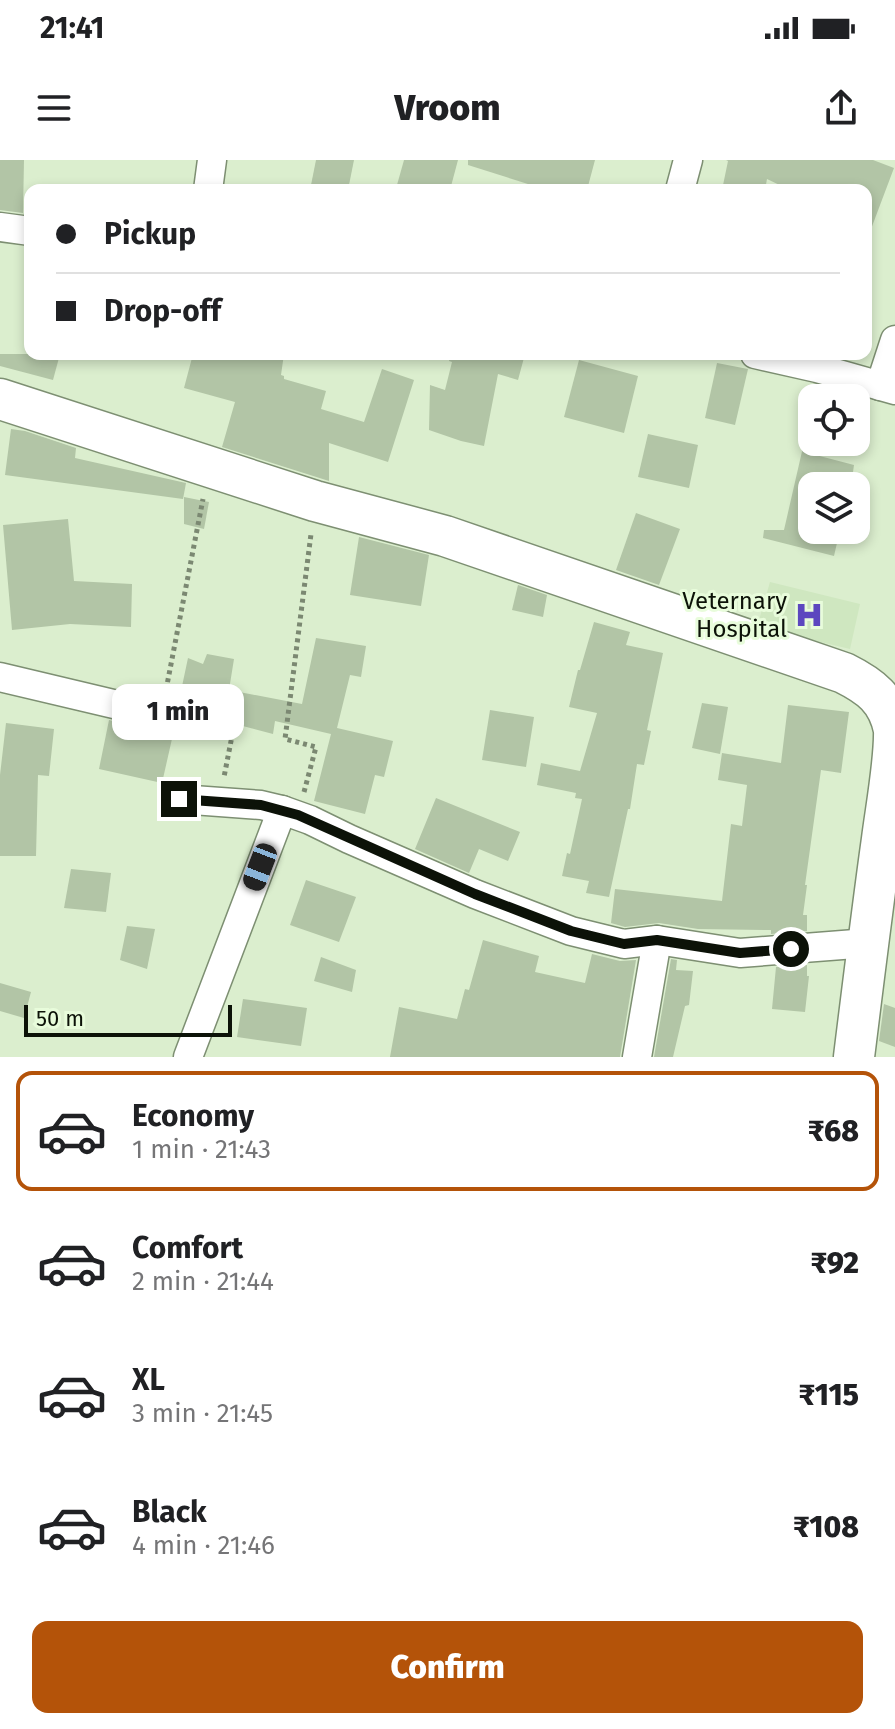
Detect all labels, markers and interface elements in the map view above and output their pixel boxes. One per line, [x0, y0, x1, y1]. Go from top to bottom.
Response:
text: 21:41 [40, 10, 105, 46]
icon: menu [32, 86, 76, 130]
text: Vroom [394, 86, 501, 130]
icon: share [819, 86, 863, 130]
text: Pickup [104, 216, 196, 252]
text: Drop-off [104, 293, 221, 329]
map controls [798, 384, 870, 544]
button: locate [798, 384, 870, 456]
button: layers [798, 472, 870, 544]
place label: Veternary Hospital [682, 587, 787, 643]
hospital icon: Veternary Hospital [794, 600, 824, 630]
callout: 1 min [113, 683, 245, 739]
text: 1 min [147, 696, 209, 727]
route end [161, 781, 197, 817]
car [240, 840, 280, 894]
route start [773, 931, 809, 967]
scale bar [24, 1001, 232, 1037]
text: 50 m [36, 1005, 84, 1032]
icon: car [36, 1095, 108, 1167]
text: Economy [132, 1098, 254, 1134]
text: ₹68 [808, 1113, 859, 1149]
text: 1 min · 21:43 [132, 1134, 271, 1165]
icon: car [36, 1227, 108, 1299]
text: Comfort [132, 1230, 243, 1266]
text: ₹92 [810, 1245, 859, 1281]
text: 2 min · 21:44 [132, 1266, 274, 1297]
icon: car [36, 1359, 108, 1431]
text: XL [132, 1362, 165, 1398]
text: ₹115 [798, 1377, 859, 1413]
text: 3 min · 21:45 [132, 1398, 273, 1429]
icon: car [36, 1491, 108, 1563]
text: Black [132, 1494, 207, 1530]
text: ₹108 [793, 1509, 859, 1545]
text: 4 min · 21:46 [132, 1530, 275, 1561]
button: Confirm [32, 1621, 863, 1713]

